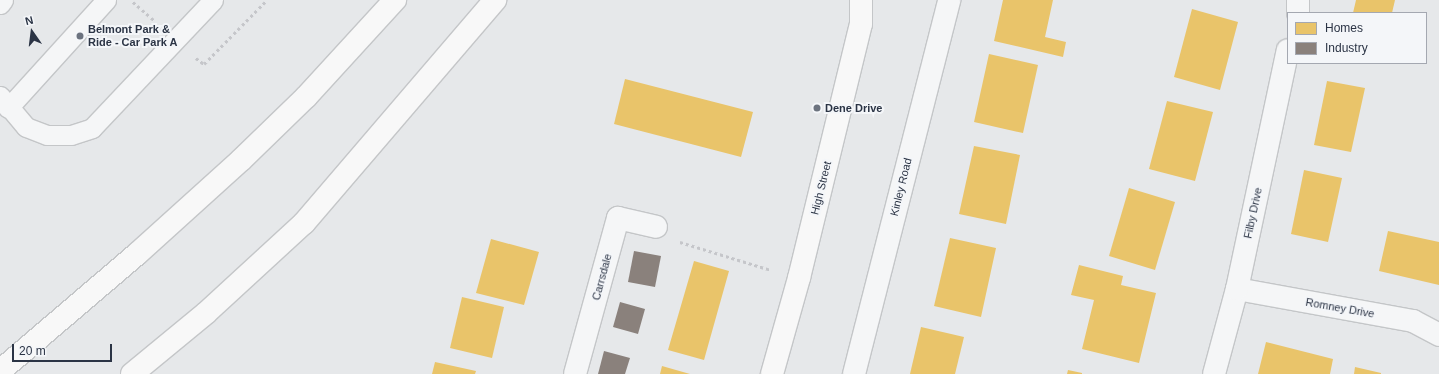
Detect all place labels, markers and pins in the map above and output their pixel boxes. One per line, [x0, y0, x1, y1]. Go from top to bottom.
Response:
place label: Belmont Park & Ride - Car Park A [88, 23, 178, 49]
marker: Belmont Park & Ride - Car Park A [75, 31, 85, 41]
place label: Dene Drive [825, 101, 882, 115]
marker: Dene Drive [812, 103, 822, 113]

